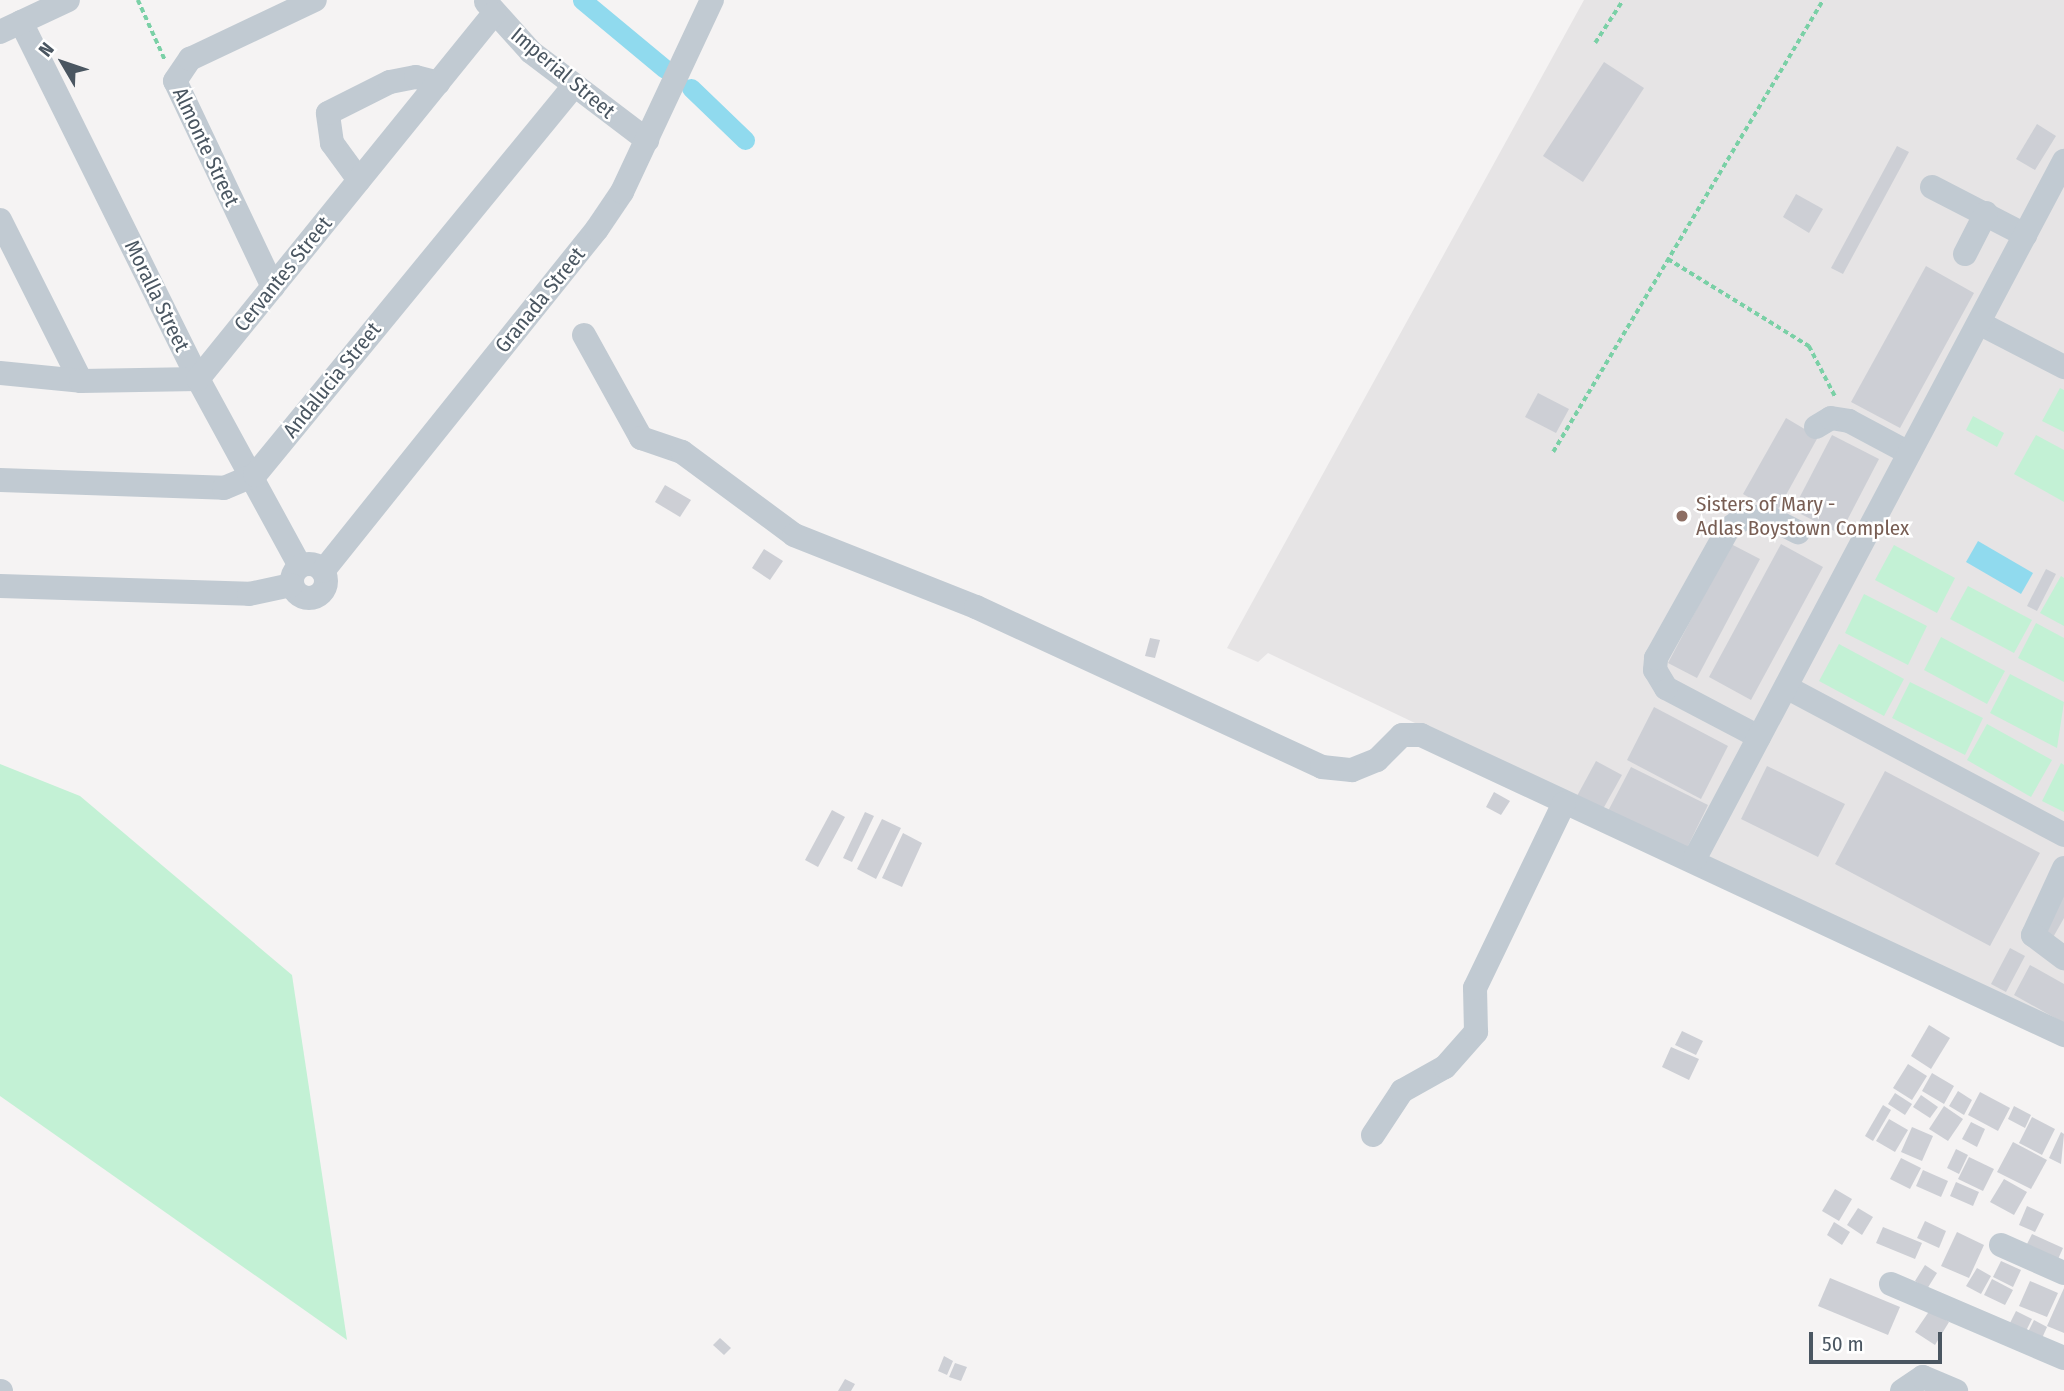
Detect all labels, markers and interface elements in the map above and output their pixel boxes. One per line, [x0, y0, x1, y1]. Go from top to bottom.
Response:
street label: Imperial Street [506, 22, 620, 124]
north arrow [28, 28, 98, 98]
text: N [34, 38, 59, 61]
street label: Almonte Street [167, 84, 245, 210]
street label: Cervantes Street [229, 211, 337, 337]
street label: Moralla Street [119, 236, 195, 356]
street label: Granada Street [490, 242, 590, 358]
street label: Andalucia Street [278, 317, 386, 443]
place label: Sisters of Mary - Adlas Boystown Complex [1696, 491, 1909, 541]
marker: Sisters of Mary - Adlas Boystown Complex [1674, 508, 1690, 524]
scale bar [1812, 1318, 1945, 1362]
text: 50 m [1822, 1331, 1864, 1357]

